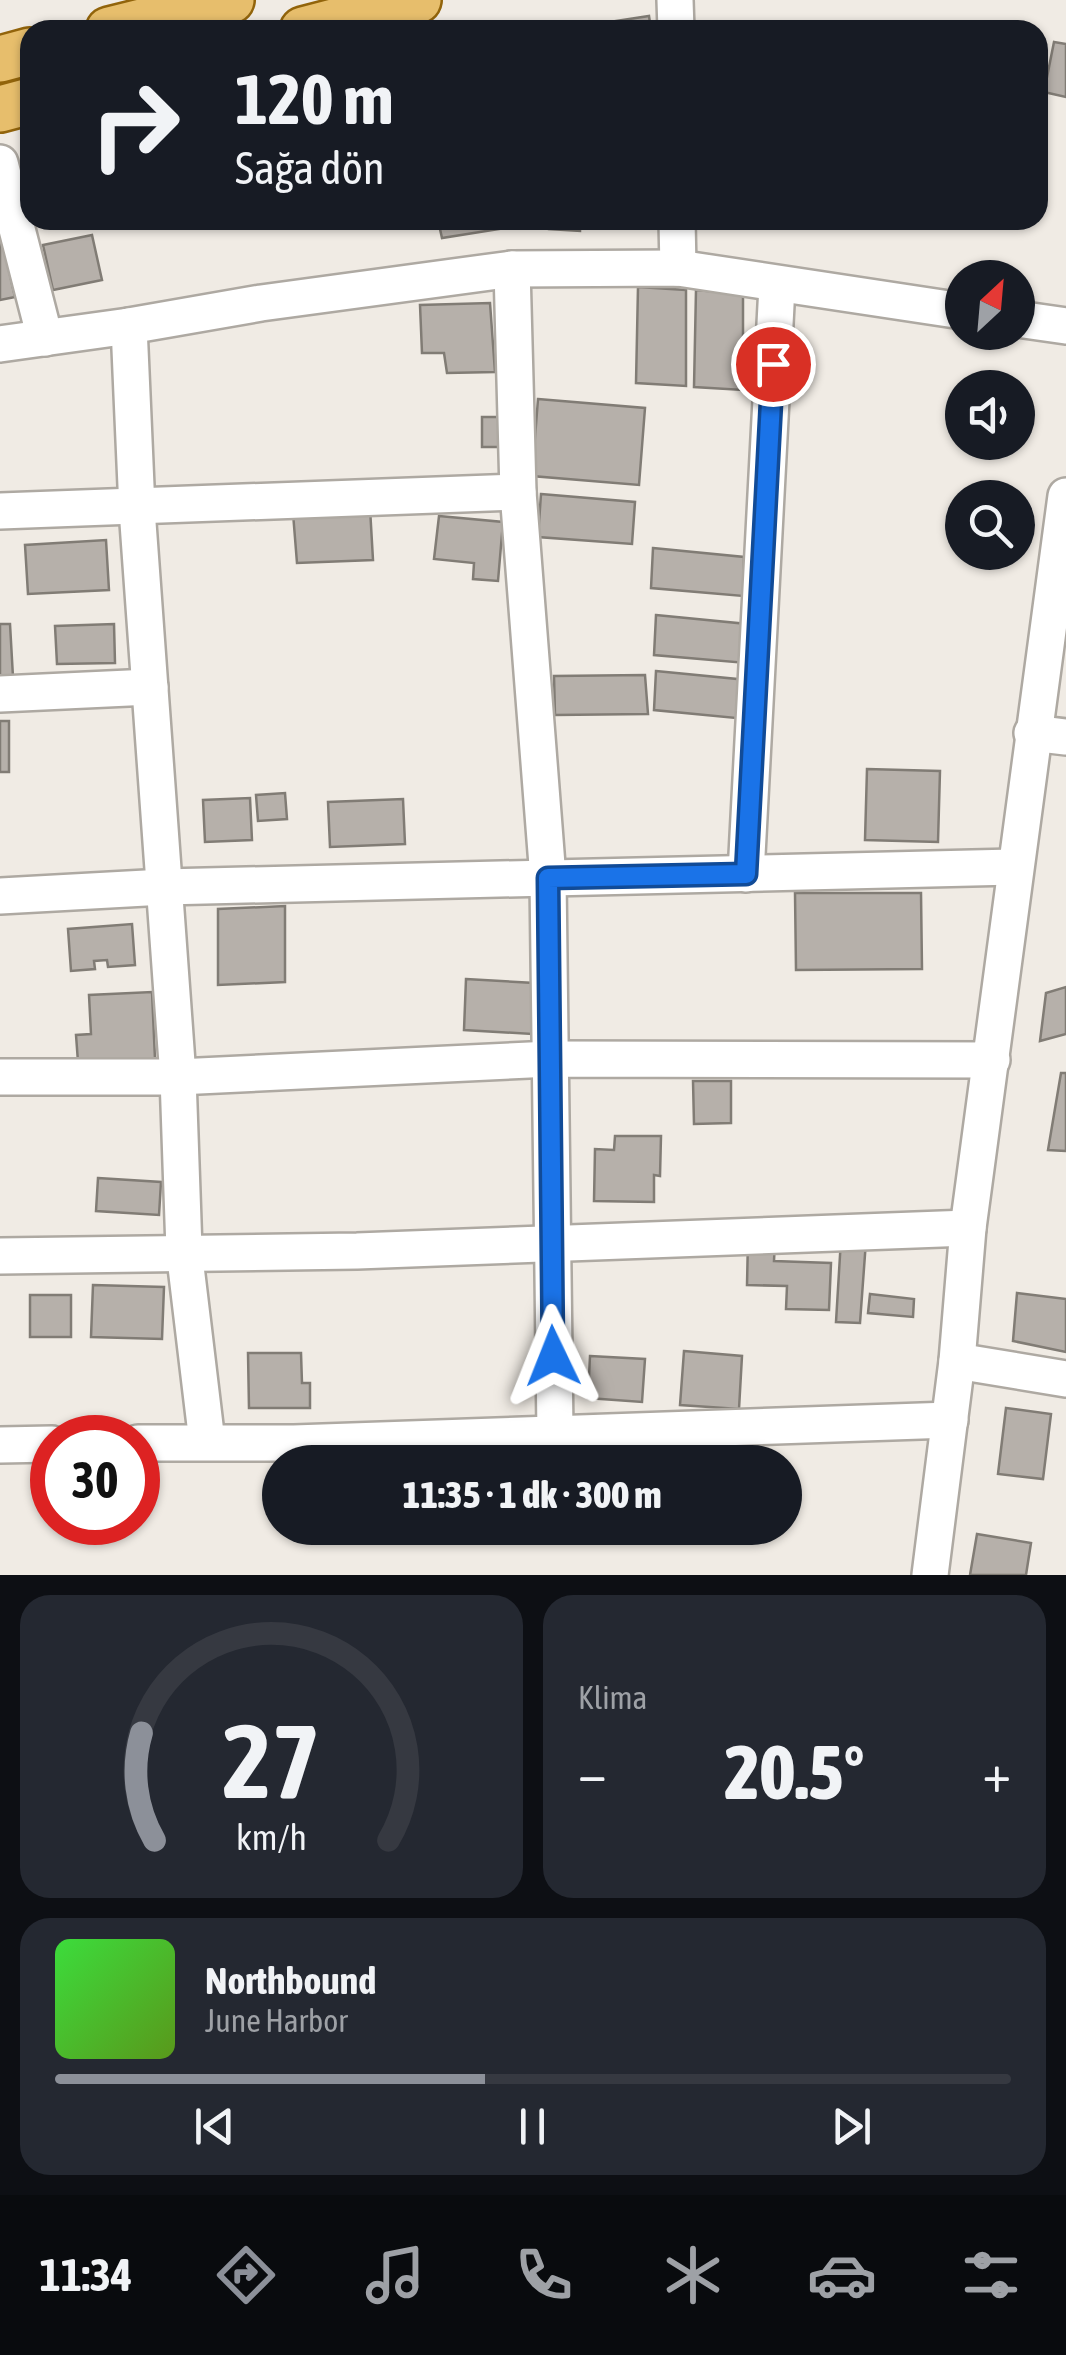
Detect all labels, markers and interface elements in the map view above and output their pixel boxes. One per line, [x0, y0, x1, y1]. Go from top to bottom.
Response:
text: 120 m [235, 59, 394, 139]
icon: right [70, 60, 200, 190]
text: Sağa dön [235, 142, 385, 194]
north arrow [945, 260, 1035, 350]
map controls [945, 260, 1035, 570]
pin [731, 322, 816, 407]
icon: arrive [746, 337, 801, 392]
button: sound [945, 370, 1035, 460]
button: search [945, 480, 1035, 570]
position arrow [501, 1304, 605, 1408]
speed limit sign: 30 [30, 1415, 160, 1545]
text: 11:35 · 1 dk · 300 m [402, 1473, 662, 1516]
text: Klima [578, 1679, 647, 1716]
text: 27 [223, 1701, 320, 1820]
text: 20.5° [725, 1729, 864, 1815]
text: − [578, 1741, 607, 1804]
text: + [982, 1741, 1011, 1804]
text: km/h [236, 1817, 307, 1858]
text: Northbound [205, 1959, 376, 2002]
text: June Harbor [205, 2002, 348, 2039]
icon: previous [187, 2099, 242, 2154]
icon: pause [505, 2099, 560, 2154]
icon: next [824, 2099, 879, 2154]
icon: directions [211, 2240, 281, 2310]
icon: music [360, 2240, 430, 2310]
icon: phone [509, 2240, 579, 2310]
icon: climate [658, 2240, 728, 2310]
icon: car [807, 2240, 877, 2310]
icon: filters [956, 2240, 1026, 2310]
text: 11:34 [40, 2249, 132, 2301]

